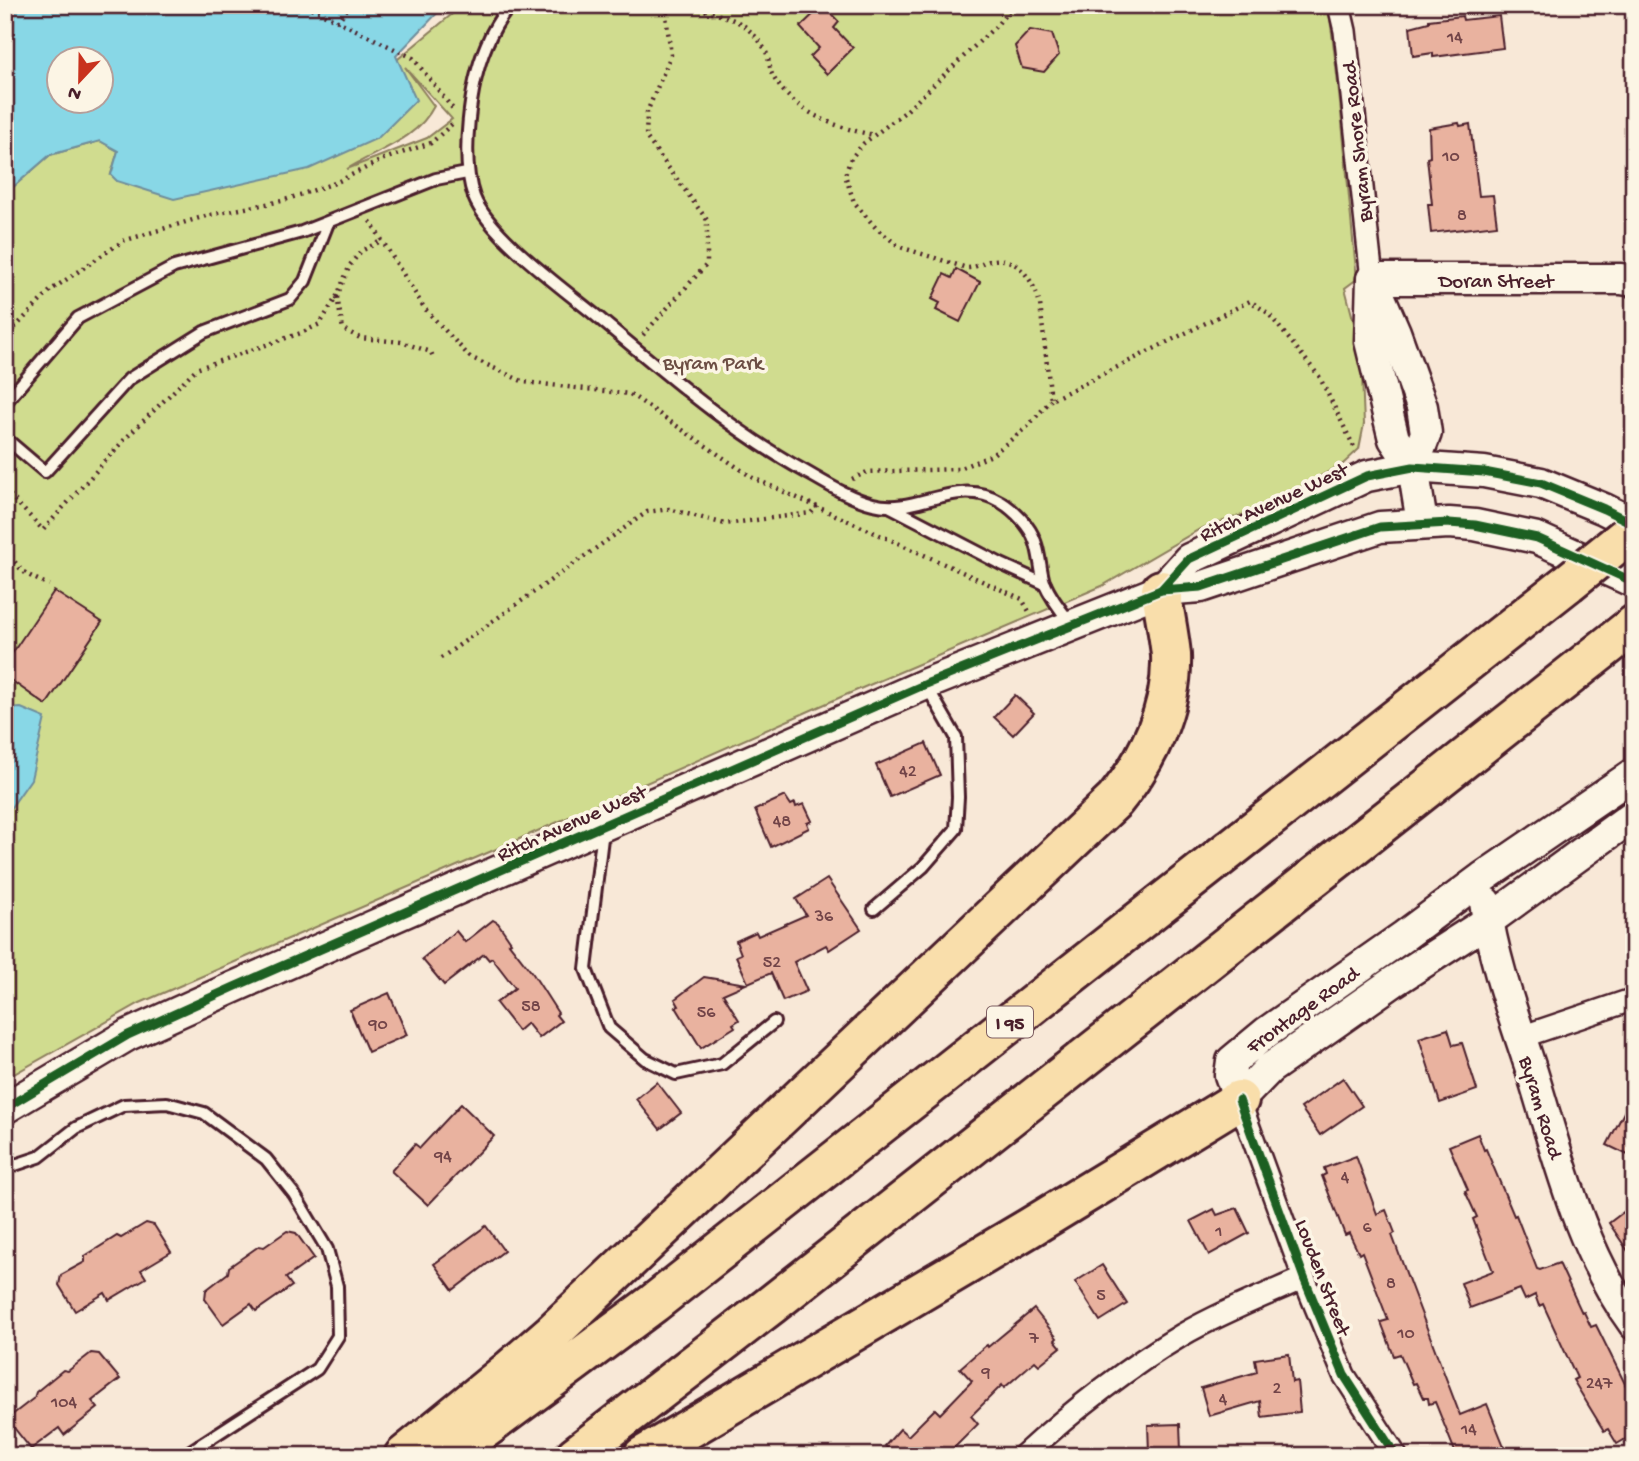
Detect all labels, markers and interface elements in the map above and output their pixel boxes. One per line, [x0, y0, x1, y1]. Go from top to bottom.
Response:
house number: 14 [1446, 28, 1463, 49]
north arrow [46, 46, 116, 116]
street label: Byram Shore Road [1338, 59, 1380, 224]
text: N [65, 80, 85, 106]
house number: 10 [1441, 147, 1460, 168]
house number: 8 [1457, 206, 1467, 227]
street label: Doran Street [1437, 271, 1556, 296]
park label: Byram Park [662, 353, 766, 378]
street label: Ritch Avenue West [1196, 458, 1355, 549]
house number: 42 [899, 762, 917, 783]
street label: Ritch Avenue West [494, 780, 653, 869]
house number: 48 [773, 812, 791, 833]
house number: 36 [814, 907, 834, 928]
house number: 52 [763, 953, 781, 974]
street label: Frontage Road [1242, 962, 1367, 1062]
house number: 58 [521, 997, 541, 1018]
house number: 56 [697, 1003, 716, 1024]
road number: I 95 [987, 1006, 1033, 1038]
house number: 90 [367, 1015, 388, 1036]
street label: Byram Road [1511, 1053, 1567, 1164]
house number: 94 [433, 1147, 452, 1168]
house number: 4 [1341, 1168, 1350, 1189]
street label: Louden Street [1287, 1217, 1355, 1342]
house number: 6 [1362, 1218, 1372, 1239]
house number: 1 [1214, 1222, 1223, 1243]
house number: 8 [1386, 1274, 1396, 1295]
house number: 5 [1096, 1286, 1106, 1307]
house number: 10 [1396, 1324, 1415, 1345]
house number: 7 [1028, 1329, 1039, 1350]
house number: 9 [980, 1363, 991, 1384]
house number: 247 [1586, 1374, 1613, 1395]
house number: 2 [1273, 1379, 1282, 1400]
house number: 4 [1219, 1390, 1228, 1411]
house number: 104 [50, 1393, 77, 1414]
house number: 14 [1460, 1420, 1477, 1441]

